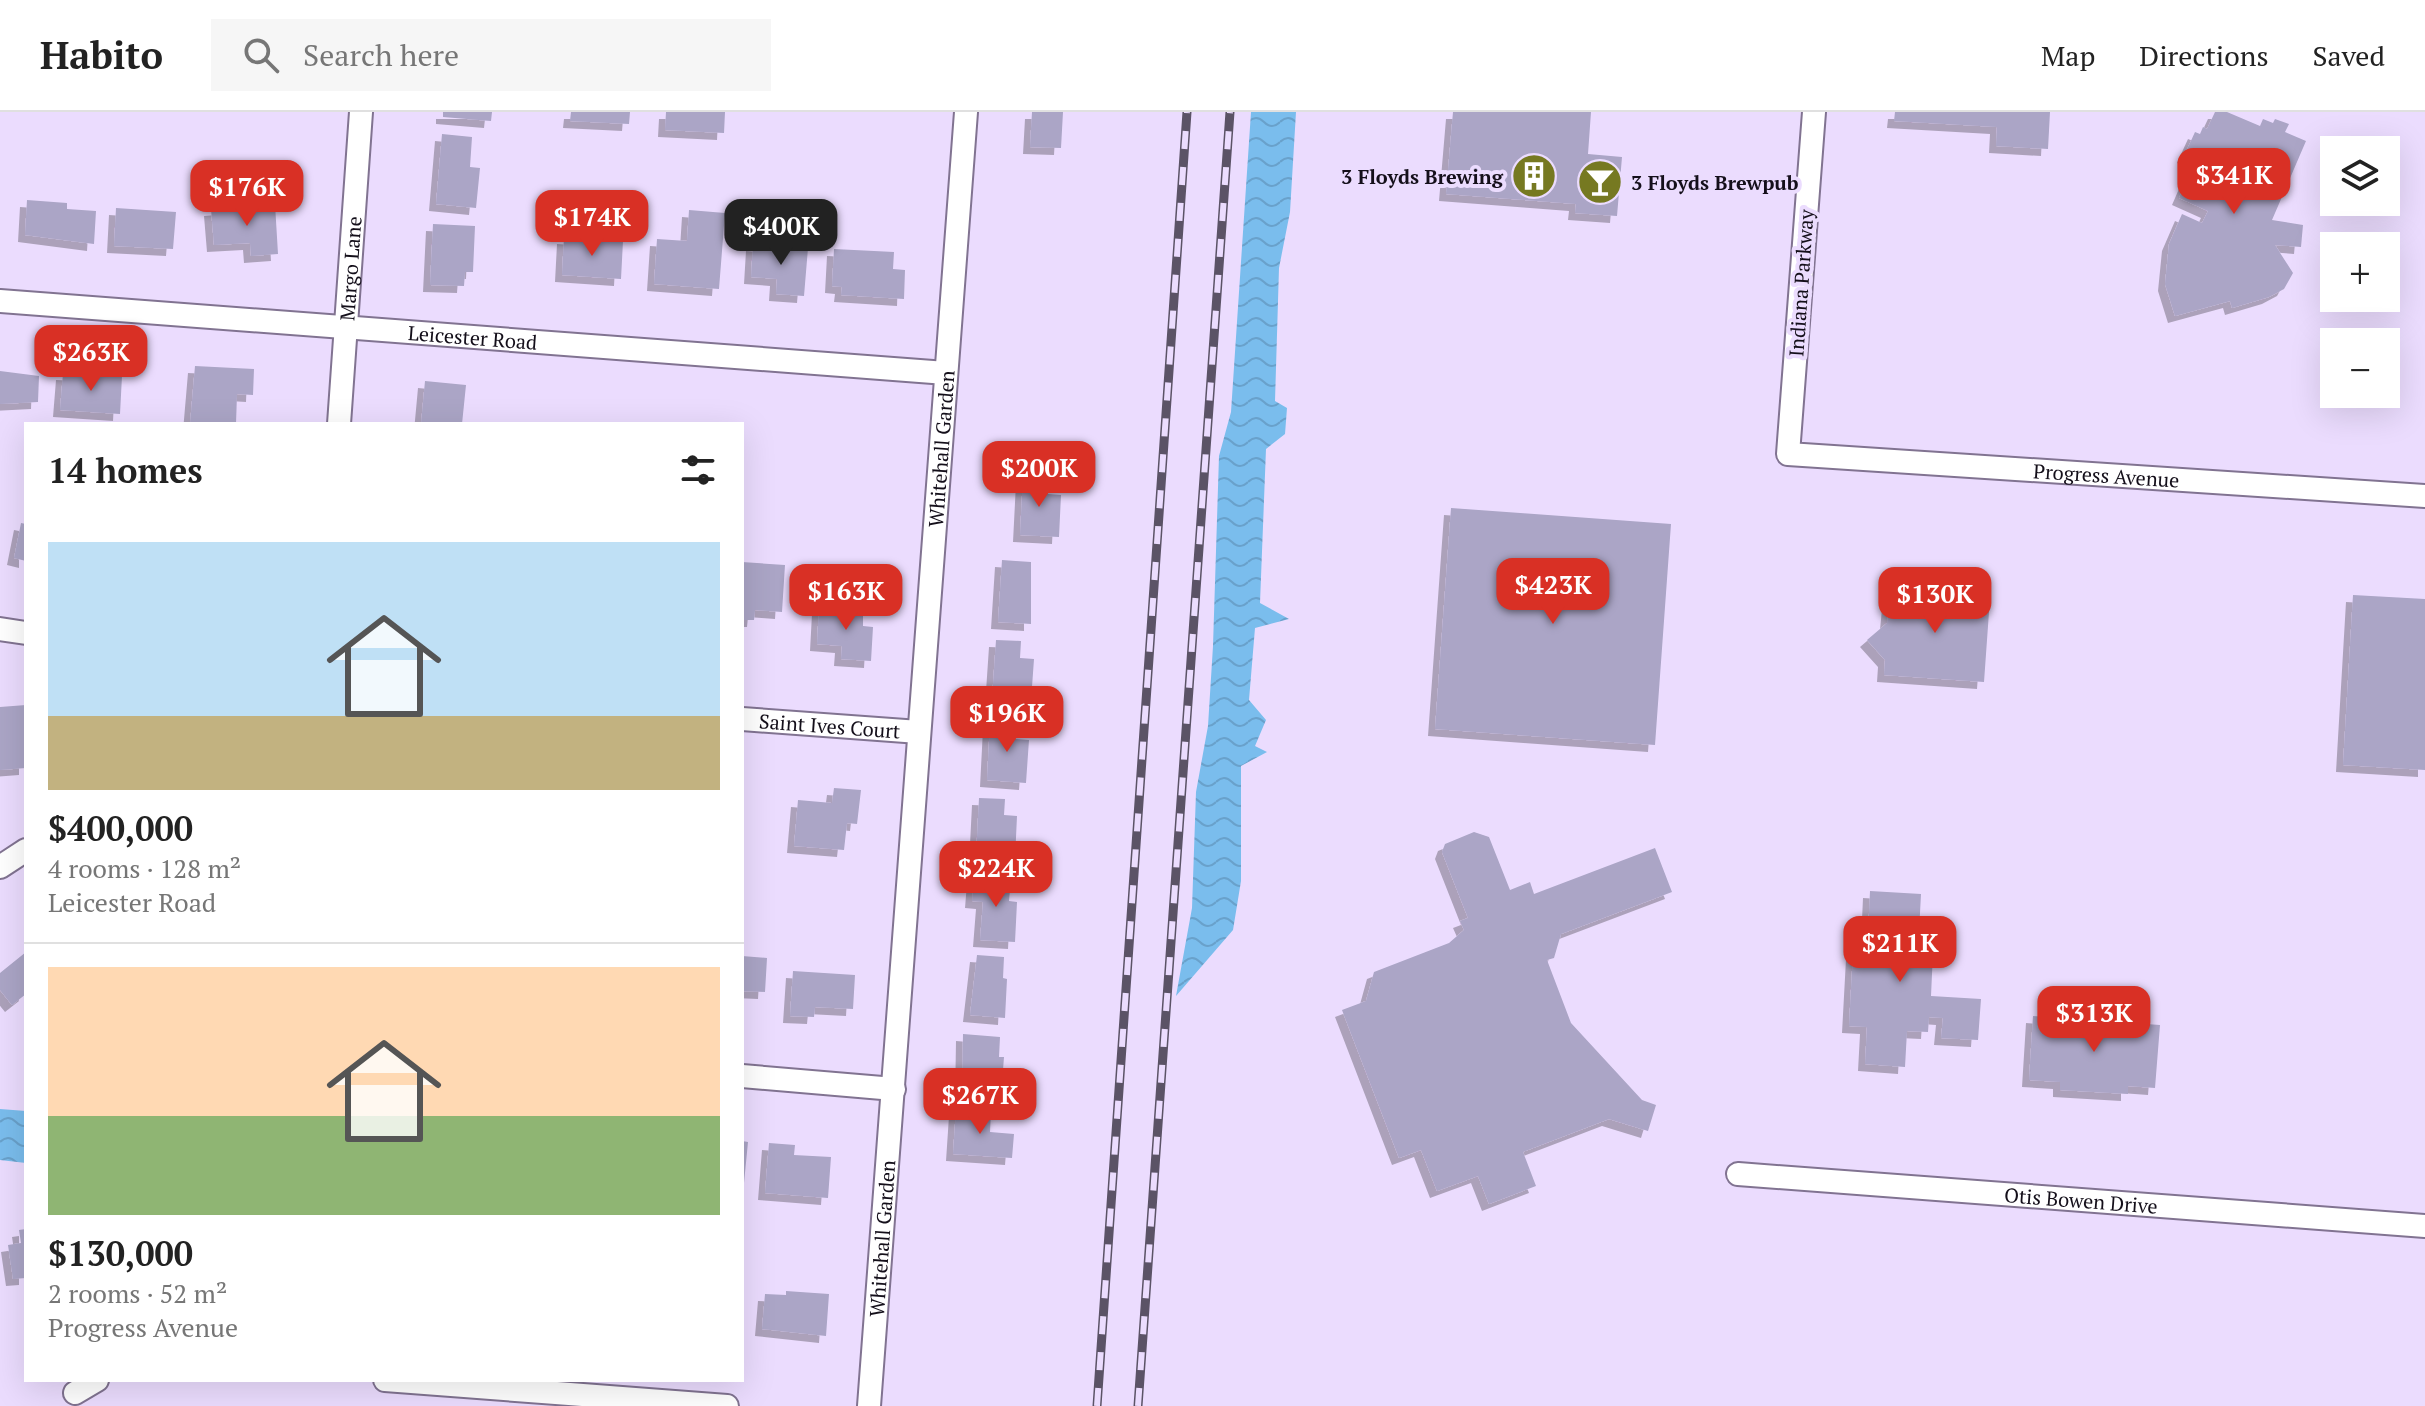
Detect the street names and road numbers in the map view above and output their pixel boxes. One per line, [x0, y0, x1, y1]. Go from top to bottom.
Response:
street label: Indiana Parkway [1782, 207, 1820, 358]
street label: Margo Lane [333, 215, 367, 322]
street label: Leicester Road [407, 319, 538, 355]
street label: Whitehall Garden [921, 369, 960, 528]
street label: Progress Avenue [2032, 457, 2180, 493]
street label: Saint Ives Court [758, 707, 902, 744]
street label: Whitehall Garden [862, 1159, 901, 1318]
street label: Otis Bowen Drive [2003, 1181, 2159, 1219]

